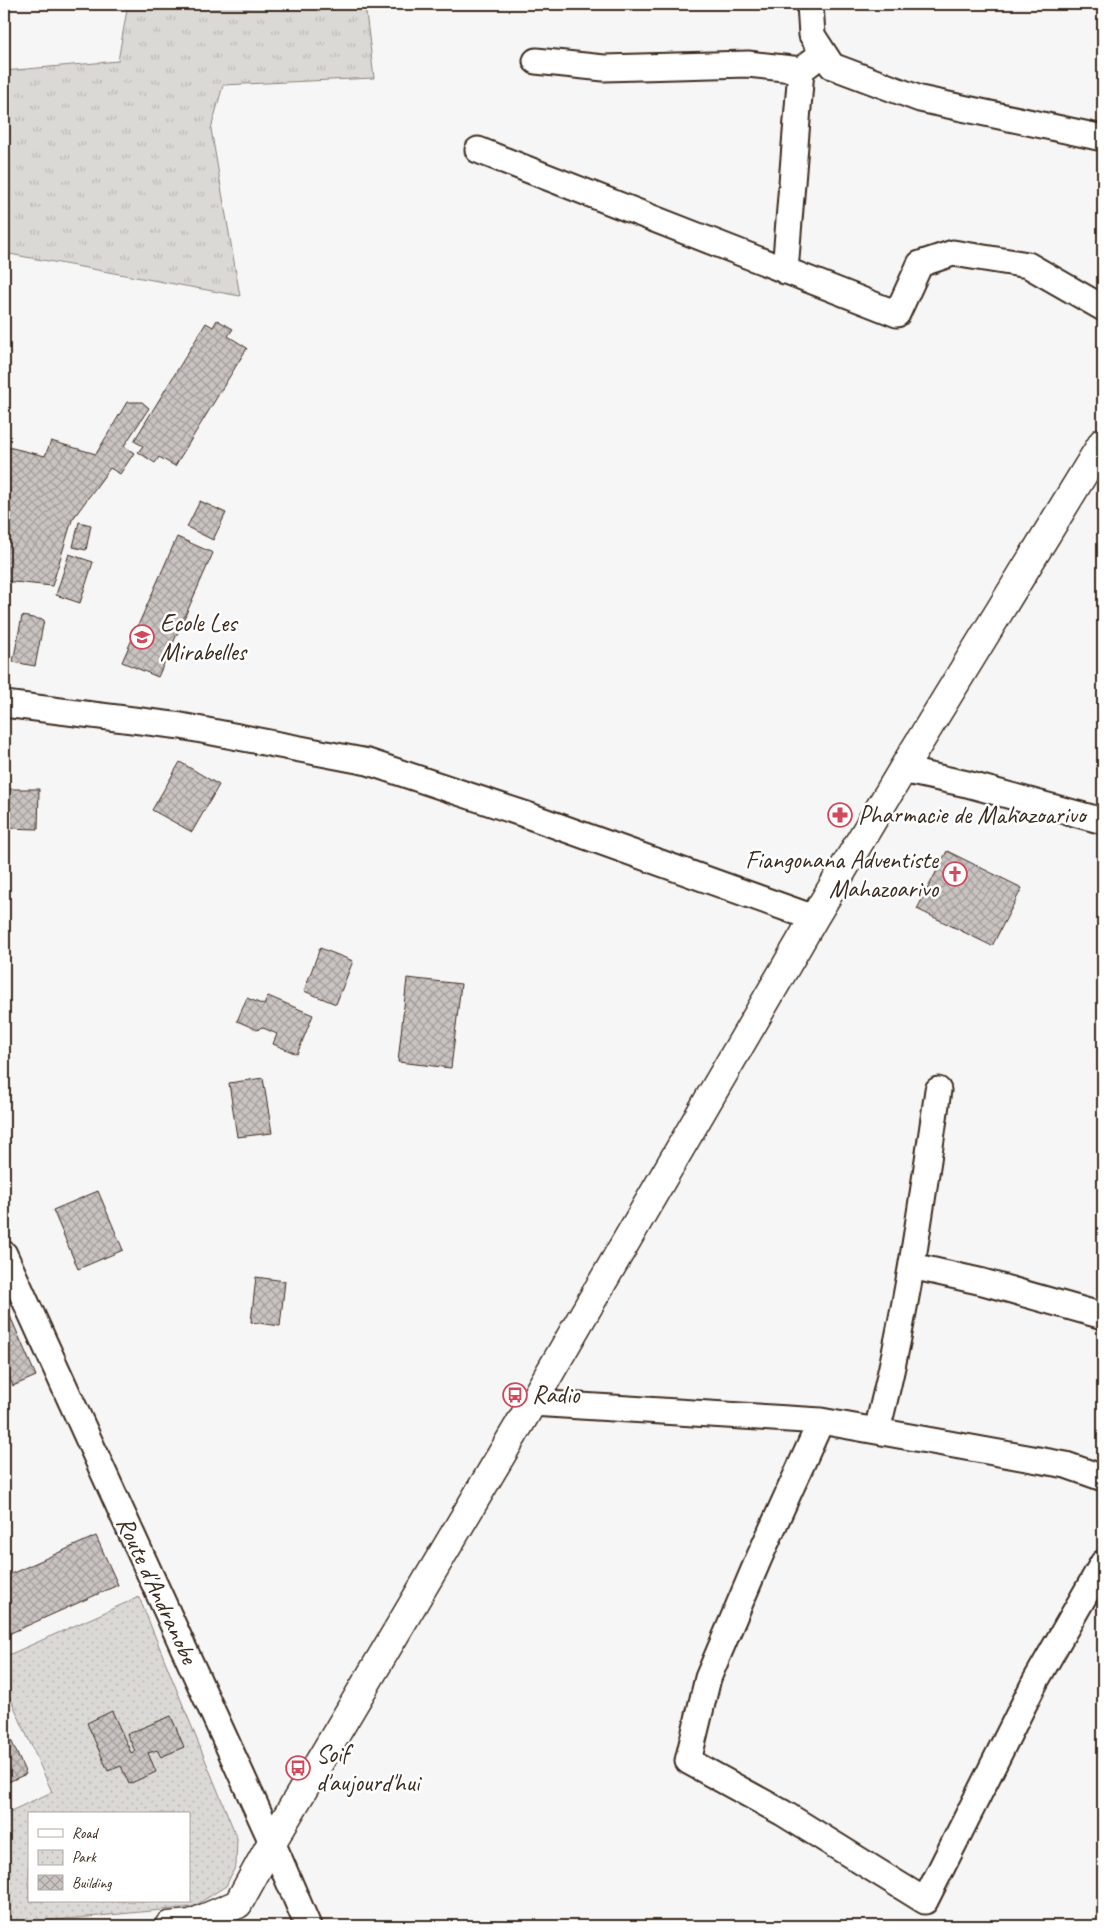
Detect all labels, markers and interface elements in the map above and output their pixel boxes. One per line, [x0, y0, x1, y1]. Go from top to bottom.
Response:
place label: Ecole Les Mirabelles [160, 607, 249, 668]
school or university icon: Ecole Les Mirabelles [129, 624, 155, 650]
place label: Pharmacie de Mahazoarivo [858, 799, 1089, 831]
pharmacy icon: Pharmacie de Mahazoarivo [827, 802, 853, 828]
place label: Fiangonana Adventiste Mahazoarivo [745, 844, 940, 905]
church icon: Fiangonana Adventiste Mahazoarivo [942, 861, 968, 887]
place label: Radio [532, 1379, 581, 1411]
bus stop icon: Radio [502, 1382, 528, 1408]
street label: Route d'Andranobe [109, 1511, 206, 1670]
place label: Soif d'aujourd'hui [316, 1738, 423, 1799]
bus stop icon: Soif d'aujourd'hui [285, 1755, 311, 1781]
legend [28, 1812, 190, 1902]
text: Road [72, 1824, 99, 1843]
text: Park [72, 1848, 97, 1867]
text: Building [72, 1874, 112, 1893]

